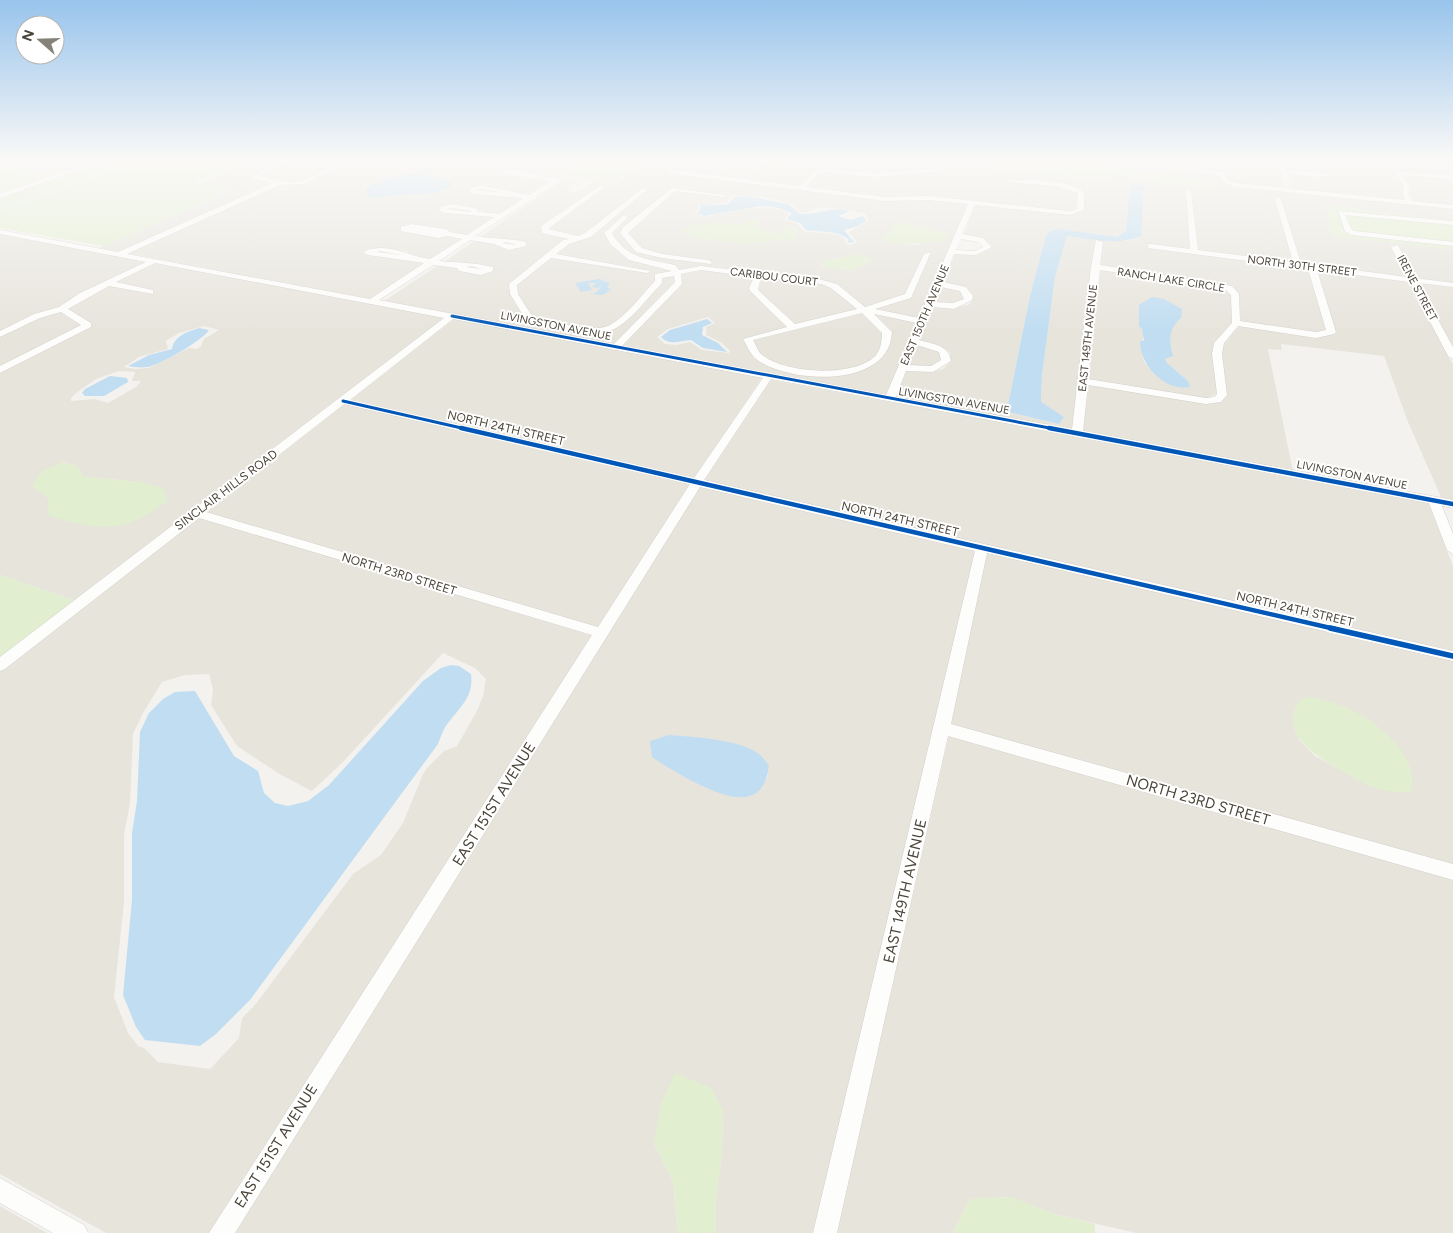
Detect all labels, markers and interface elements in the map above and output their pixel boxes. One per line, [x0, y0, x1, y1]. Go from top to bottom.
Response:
north arrow [15, 15, 65, 65]
text: N [18, 28, 38, 44]
street label: NORTH 30TH STREET [1247, 253, 1357, 279]
street label: IRENE STREET [1394, 253, 1440, 323]
street label: EAST 150TH AVENUE [898, 263, 952, 367]
street label: CARIBOU COURT [729, 265, 819, 289]
street label: RANCH LAKE CIRCLE [1116, 265, 1226, 295]
street label: EAST 149TH AVENUE [1076, 284, 1100, 392]
street label: LIVINGSTON AVENUE [499, 309, 613, 343]
street label: LIVINGSTON AVENUE [897, 385, 1011, 417]
street label: NORTH 24TH STREET [446, 408, 566, 448]
street label: SINCLAIR HILLS ROAD [172, 447, 280, 533]
street label: LIVINGSTON AVENUE [1295, 458, 1409, 492]
street label: NORTH 24TH STREET [840, 499, 960, 539]
street label: NORTH 23RD STREET [340, 550, 458, 598]
street label: NORTH 24TH STREET [1235, 589, 1355, 629]
street label: EAST 151ST AVENUE [449, 739, 539, 869]
street label: NORTH 23RD STREET [1124, 771, 1273, 829]
street label: EAST 149TH AVENUE [880, 817, 930, 965]
street label: EAST 151ST AVENUE [231, 1081, 321, 1211]

